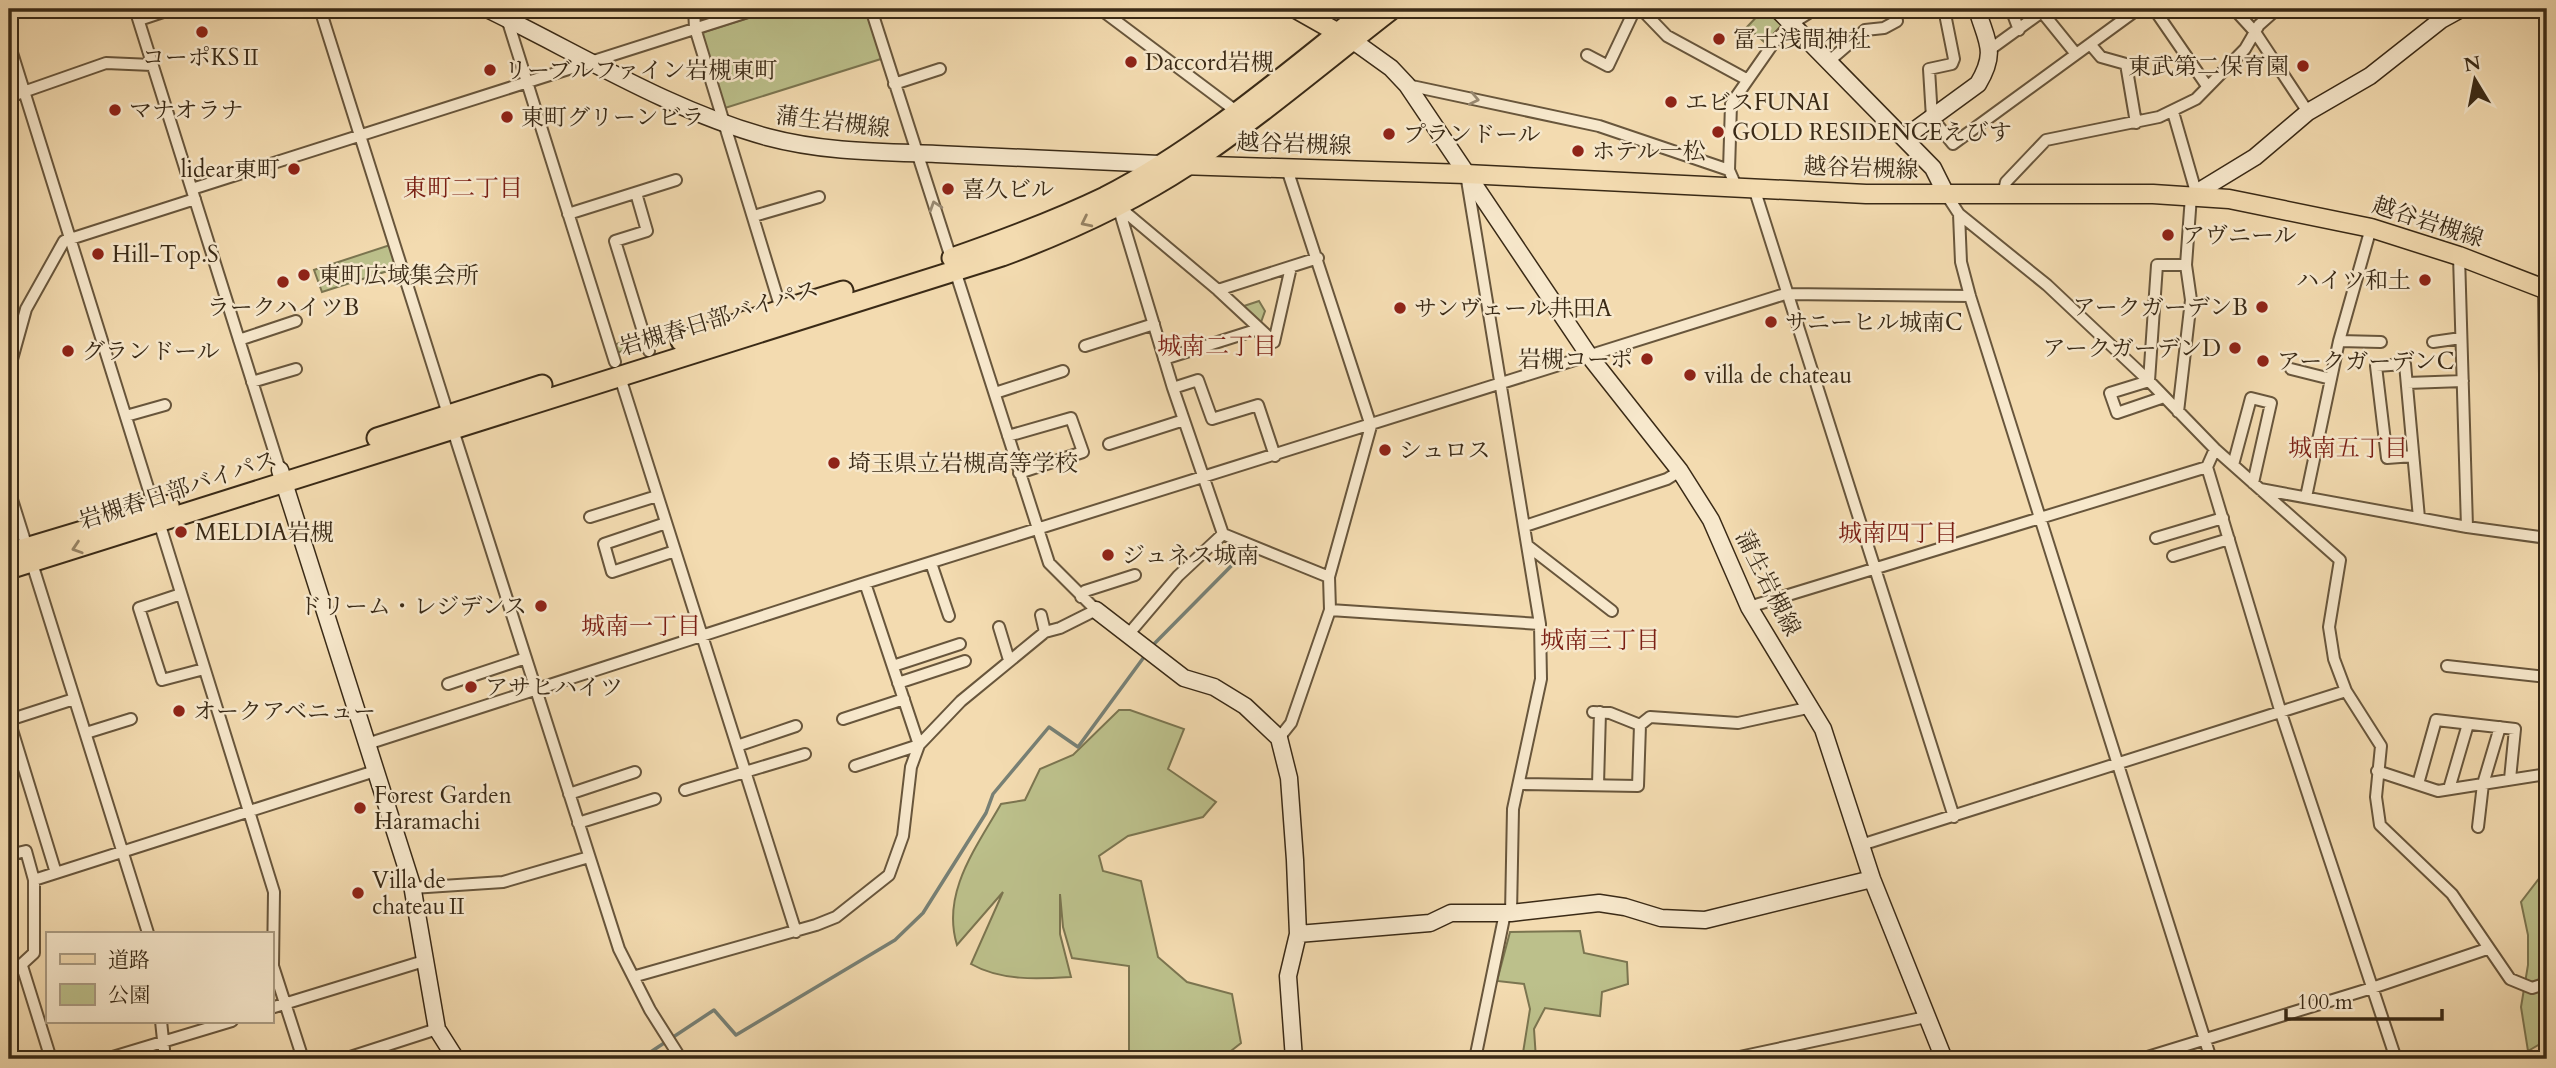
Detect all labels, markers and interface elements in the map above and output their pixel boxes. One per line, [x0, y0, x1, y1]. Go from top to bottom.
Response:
marker: コーポKSⅡ [194, 24, 210, 40]
place label: 冨士浅間神社 [1733, 24, 1871, 55]
marker: 冨士浅間神社 [1711, 31, 1727, 47]
place label: コーポKSⅡ [142, 42, 262, 73]
north arrow [2440, 46, 2510, 116]
place label: Daccord岩槻 [1145, 47, 1274, 78]
text: N [2462, 50, 2483, 78]
place label: 東武第二保育園 [2128, 51, 2289, 82]
marker: Daccord岩槻 [1123, 54, 1139, 70]
place label: リーブルファイン岩槻東町 [504, 55, 777, 86]
marker: 東武第二保育園 [2295, 58, 2311, 74]
marker: リーブルファイン岩槻東町 [482, 62, 498, 78]
place label: エビスFUNAI [1685, 87, 1830, 118]
one-way arrow [1468, 90, 1480, 105]
marker: エビスFUNAI [1663, 94, 1679, 110]
place label: マナオラナ [129, 95, 244, 126]
street label: 蒲生岩槻線 [774, 100, 892, 144]
marker: マナオラナ [107, 102, 123, 118]
place label: 東町グリーンビラ [521, 102, 705, 133]
marker: 東町グリーンビラ [499, 109, 515, 125]
place label: GOLD RESIDENCEえびす [1732, 117, 2012, 148]
place label: プランドール [1403, 119, 1541, 150]
marker: GOLD RESIDENCEえびす [1710, 124, 1726, 140]
marker: プランドール [1381, 126, 1397, 142]
street label: 越谷岩槻線 [1236, 127, 1352, 161]
place label: ホテル一松 [1592, 136, 1706, 167]
marker: ホテル一松 [1570, 143, 1586, 159]
street label: 越谷岩槻線 [1803, 151, 1919, 185]
place label: lidear東町 [181, 154, 280, 185]
marker: lidear東町 [286, 161, 302, 177]
district label: 東町二丁目 [403, 172, 523, 205]
place label: 喜久ビル [962, 174, 1054, 205]
marker: 喜久ビル [940, 181, 956, 197]
street label: 越谷岩槻線 [2369, 189, 2487, 255]
one-way arrow [929, 200, 944, 212]
one-way arrow [1081, 214, 1093, 228]
place label: アヴニール [2182, 220, 2297, 251]
marker: アヴニール [2160, 227, 2176, 243]
place label: Hill-Top.S [112, 239, 219, 270]
marker: Hill-Top.S [90, 246, 106, 262]
place label: 東町広域集会所 [318, 260, 479, 291]
place label: ハイツ和土 [2296, 265, 2411, 296]
marker: 東町広域集会所 [296, 267, 312, 283]
marker: ハイツ和土 [2417, 272, 2433, 288]
street label: 岩槻春日部バイパス [616, 273, 822, 363]
marker: ラークハイツB [275, 274, 291, 290]
place label: ラークハイツB [207, 292, 359, 323]
place label: アークガーデンB [2073, 292, 2248, 323]
place label: サンヴェール井田A [1414, 293, 1612, 324]
marker: アークガーデンB [2254, 299, 2270, 315]
marker: サンヴェール井田A [1392, 300, 1408, 316]
place label: サニーヒル城南C [1785, 307, 1963, 338]
marker: サニーヒル城南C [1763, 314, 1779, 330]
district label: 城南二丁目 [1157, 330, 1277, 363]
place label: アークガーデンD [2042, 333, 2221, 364]
place label: グランドール [82, 336, 220, 367]
marker: アークガーデンD [2227, 340, 2243, 356]
marker: グランドール [60, 343, 76, 359]
place label: 岩槻コーポ [1518, 344, 1633, 375]
place label: アークガーデンC [2277, 346, 2454, 377]
marker: 岩槻コーポ [1639, 351, 1655, 367]
marker: アークガーデンC [2255, 353, 2271, 369]
place label: villa de chateau [1704, 360, 1852, 391]
marker: villa de chateau [1682, 367, 1698, 383]
district label: 城南五丁目 [2288, 432, 2408, 465]
place label: シュロス [1399, 435, 1491, 466]
marker: シュロス [1377, 442, 1393, 458]
street label: 岩槻春日部バイパス [75, 443, 281, 537]
place label: 埼玉県立岩槻高等学校 [848, 448, 1078, 479]
marker: 埼玉県立岩槻高等学校 [826, 455, 842, 471]
place label: MELDIA岩槻 [195, 517, 334, 548]
district label: 城南四丁目 [1838, 517, 1958, 550]
marker: MELDIA岩槻 [173, 524, 189, 540]
street label: 蒲生岩槻線 [1728, 525, 1808, 641]
one-way arrow [71, 540, 83, 555]
place label: ジュネス城南 [1122, 540, 1260, 571]
marker: ジュネス城南 [1100, 547, 1116, 563]
place label: ドリーム・レジデンス [299, 591, 527, 622]
marker: ドリーム・レジデンス [533, 598, 549, 614]
district label: 城南一丁目 [581, 610, 701, 643]
district label: 城南三丁目 [1540, 624, 1660, 657]
place label: アサヒハイツ [485, 672, 623, 703]
marker: アサヒハイツ [463, 679, 479, 695]
place label: オークアベニュー [193, 696, 376, 727]
marker: オークアベニュー [171, 703, 187, 719]
place label: Forest Garden Haramachi [374, 780, 512, 837]
marker: Forest Garden Haramachi [352, 800, 368, 816]
place label: Villa de chateauⅡ [372, 865, 468, 922]
marker: Villa de chateauⅡ [350, 885, 366, 901]
legend [46, 932, 273, 1023]
text: 道路 [108, 946, 150, 975]
scale bar [2286, 977, 2442, 1021]
text: 公園 [108, 981, 150, 1010]
text: 100 m [2297, 988, 2353, 1017]

